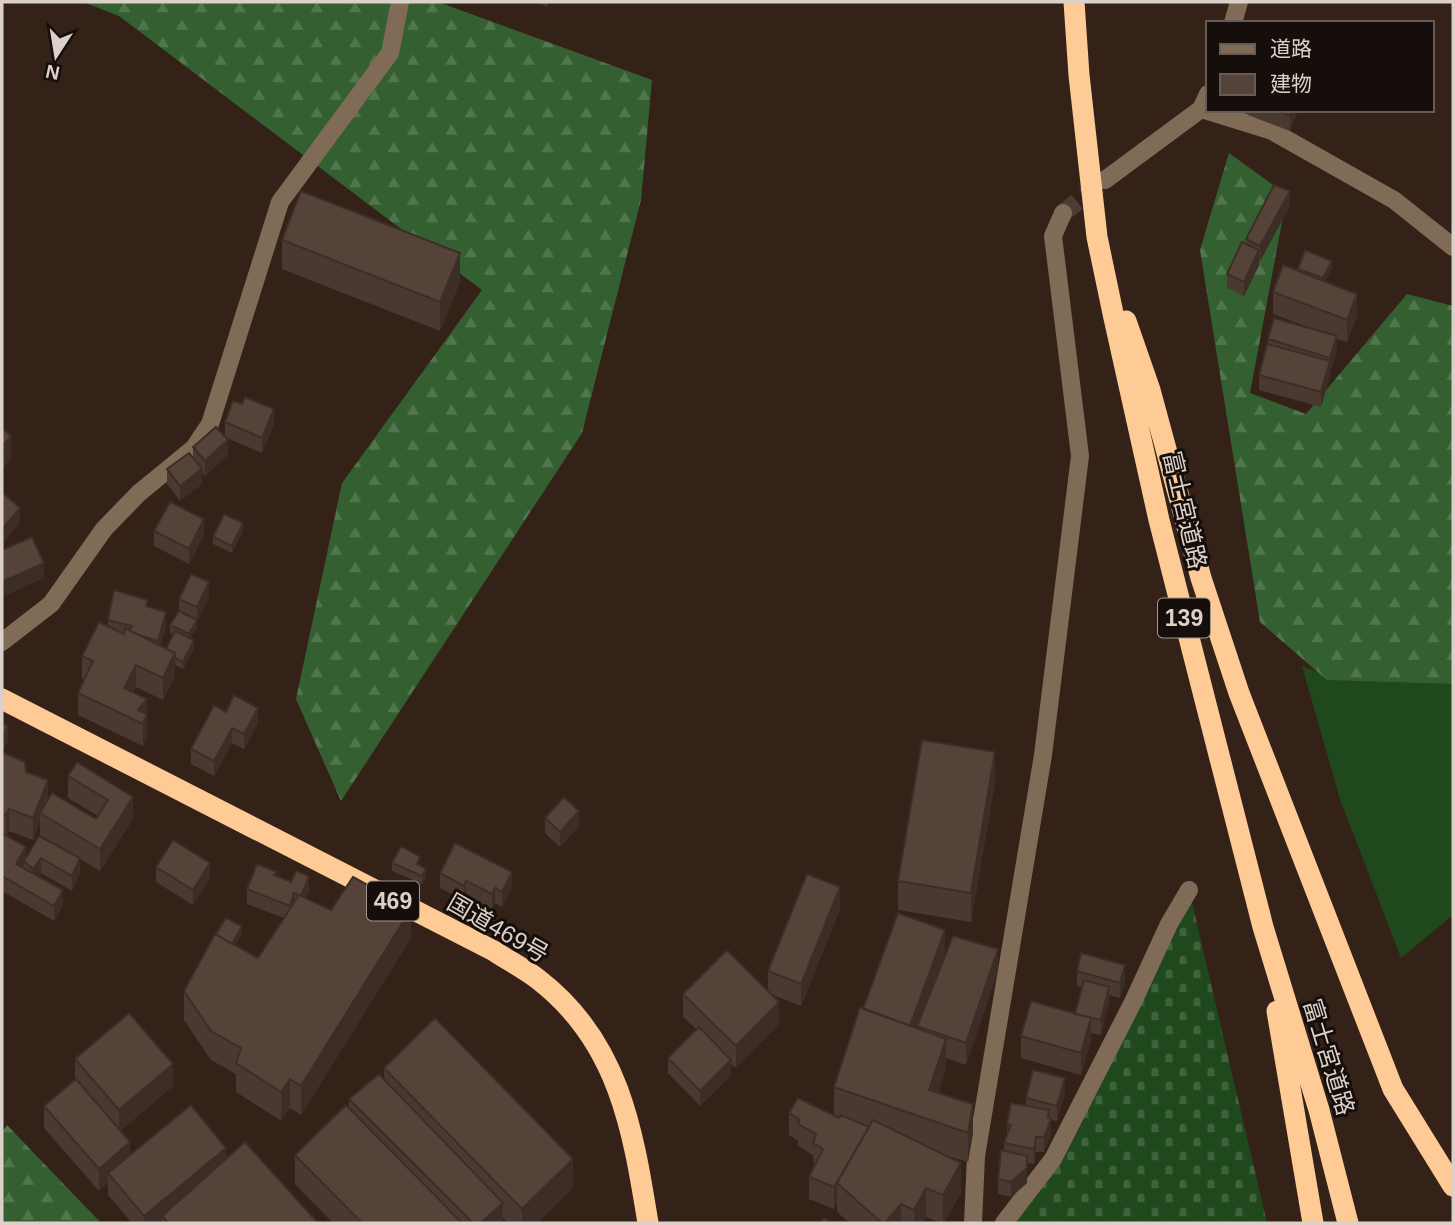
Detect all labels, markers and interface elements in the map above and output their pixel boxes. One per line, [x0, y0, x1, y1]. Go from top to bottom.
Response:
north arrow [21, 21, 91, 91]
legend [1206, 21, 1434, 112]
text: 道路 [1270, 37, 1312, 60]
text: N [44, 60, 61, 84]
text: 建物 [1270, 72, 1312, 95]
street label: 富士宮道路 [1158, 449, 1212, 571]
road number: 139 [1158, 598, 1210, 638]
road number: 469 [367, 882, 419, 920]
street label: 国道469号 [443, 888, 553, 968]
street label: 富士宮道路 [1299, 996, 1359, 1118]

